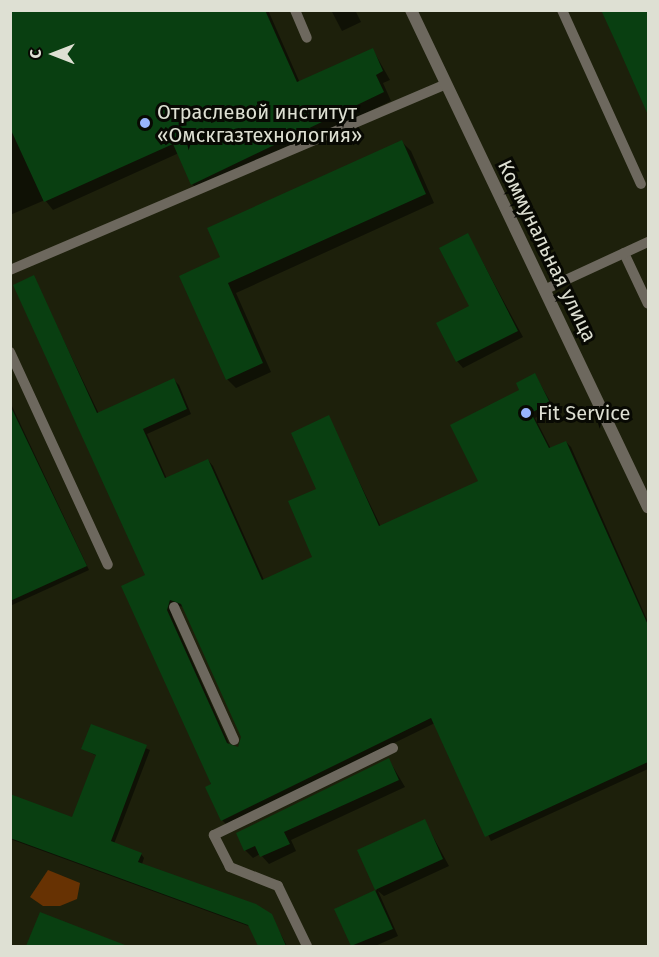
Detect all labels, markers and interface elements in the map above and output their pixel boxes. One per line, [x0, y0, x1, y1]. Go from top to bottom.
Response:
north arrow [24, 24, 84, 84]
text: С [26, 49, 45, 59]
place label: Отраслевой институт «Омскгазтехнология» [157, 100, 362, 147]
marker: Отраслевой институт «Омскгазтехнология» [138, 116, 152, 130]
street label: Коммунальная улица [493, 156, 601, 346]
place label: Fit Service [538, 401, 630, 425]
marker: Fit Service [519, 406, 533, 420]

